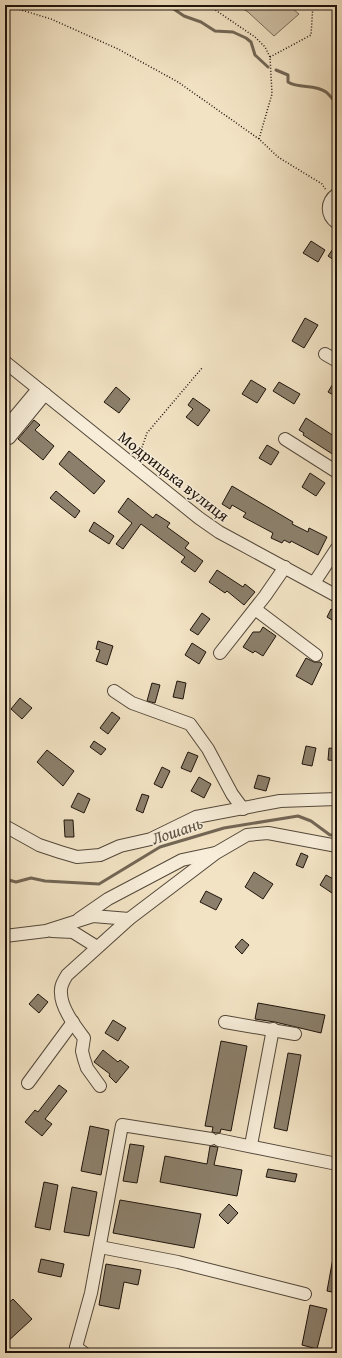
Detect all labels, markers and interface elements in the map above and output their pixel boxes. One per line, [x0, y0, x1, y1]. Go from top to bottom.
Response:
street label: Модрицька вулиця [113, 425, 235, 527]
water label: Лошань [148, 810, 206, 850]

